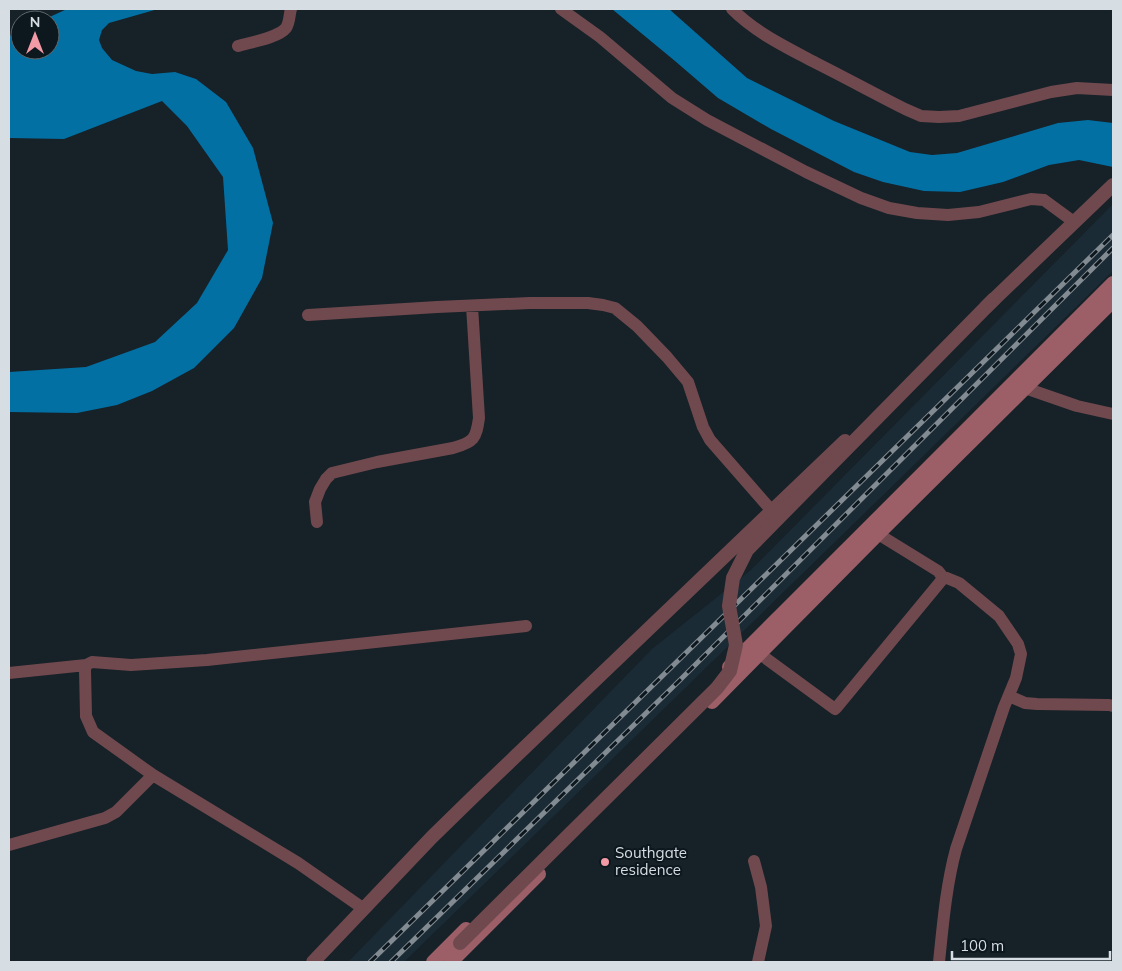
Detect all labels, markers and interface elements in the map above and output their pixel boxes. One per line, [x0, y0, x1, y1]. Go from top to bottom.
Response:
north arrow [10, 10, 60, 60]
text: N [30, 13, 40, 31]
place label: Southgate residence [615, 843, 687, 879]
marker: Southgate residence [599, 856, 611, 868]
scale bar [952, 928, 1110, 960]
text: 100 m [960, 936, 1004, 955]

